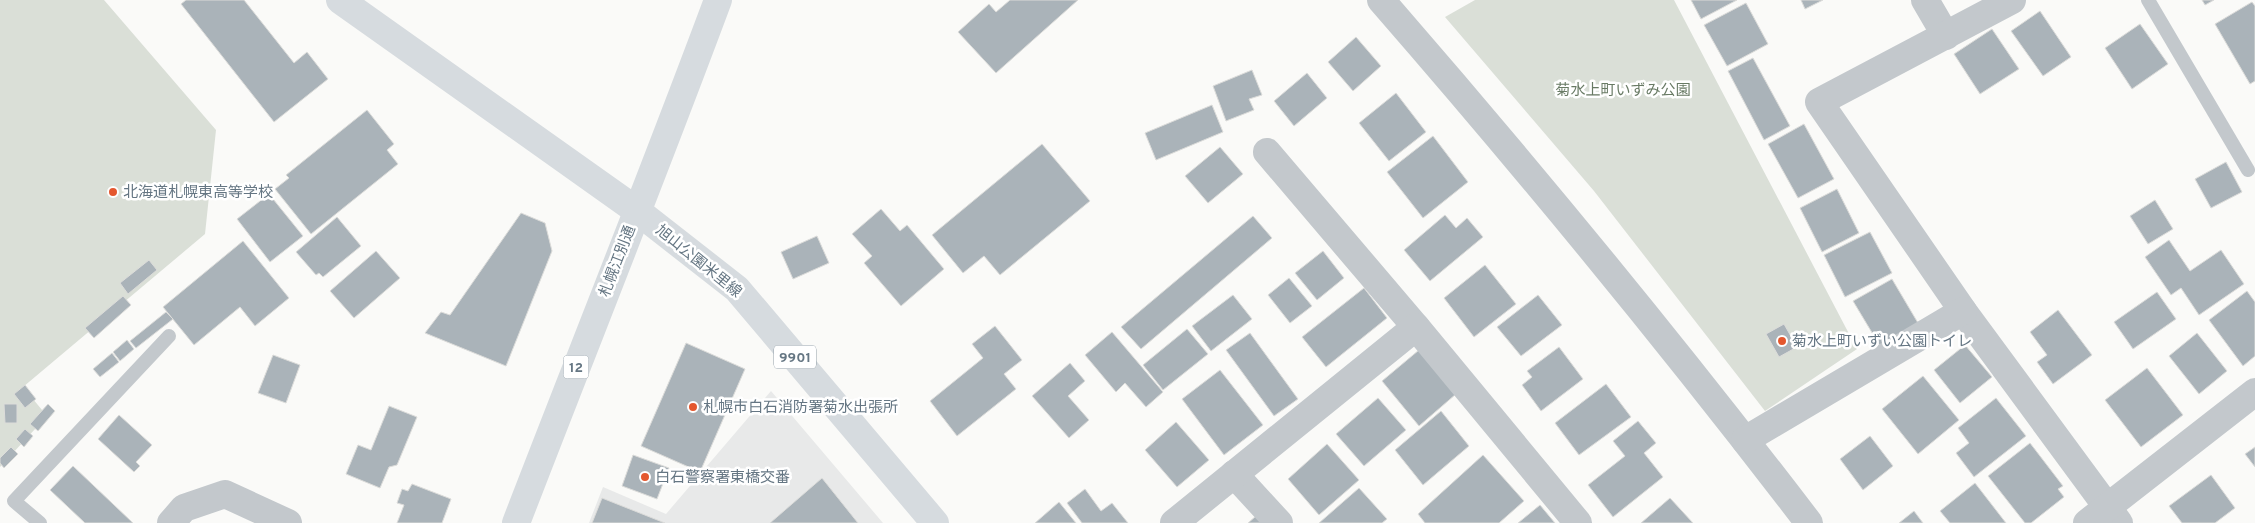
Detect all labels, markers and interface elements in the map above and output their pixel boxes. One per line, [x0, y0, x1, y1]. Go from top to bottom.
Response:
park label: 菊水上町いずみ公園 [1555, 82, 1691, 101]
place label: 北海道札幌東高等学校 [123, 183, 273, 203]
marker: 北海道札幌東高等学校 [107, 186, 119, 198]
street label: 旭山公園米里線 [651, 222, 745, 303]
street label: 札幌江別通 [596, 223, 641, 300]
place label: 菊水上町いずい公園トイレ [1792, 333, 1972, 352]
marker: 菊水上町いずい公園トイレ [1776, 335, 1788, 347]
road number: 9901 [774, 346, 816, 368]
road number: 12 [564, 356, 588, 378]
place label: 札幌市白石消防署菊水出張所 [703, 399, 898, 418]
marker: 札幌市白石消防署菊水出張所 [687, 401, 699, 413]
place label: 白石警察署東橋交番 [655, 469, 790, 488]
marker: 白石警察署東橋交番 [639, 471, 651, 483]

